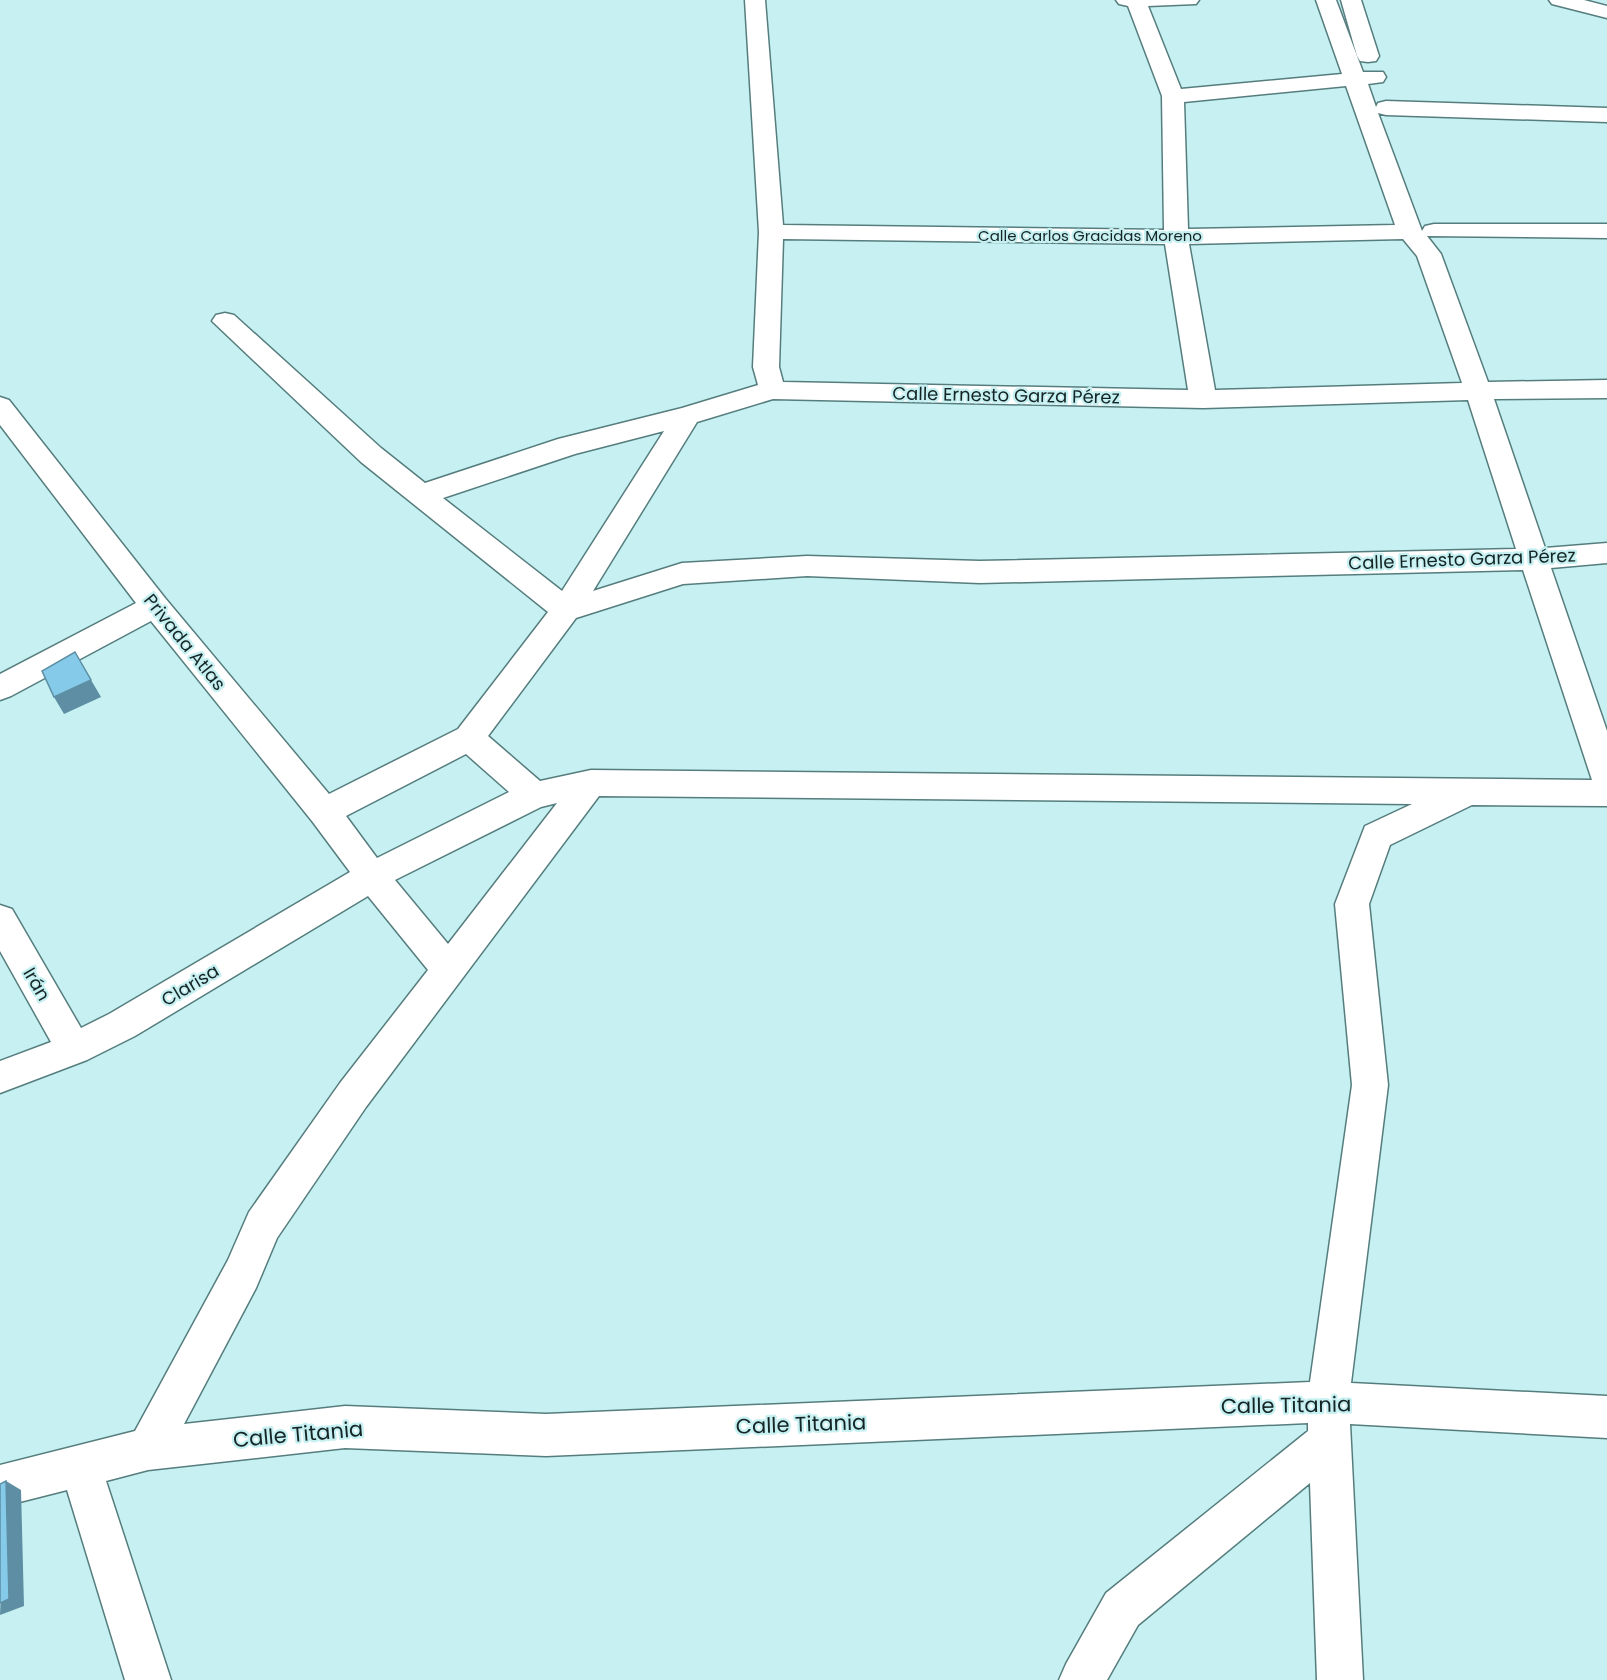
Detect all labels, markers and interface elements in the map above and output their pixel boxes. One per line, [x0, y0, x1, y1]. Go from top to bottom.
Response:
street label: Calle Carlos Gracidas Moreno [978, 225, 1202, 246]
street label: Calle Ernesto Garza Pérez [892, 381, 1120, 409]
street label: Calle Ernesto Garza Pérez [1348, 543, 1576, 575]
street label: Privada Atlas [138, 588, 232, 696]
street label: Clarisa [156, 958, 224, 1012]
street label: Irán [17, 963, 57, 1005]
street label: Calle Titania [1220, 1389, 1352, 1421]
street label: Calle Titania [735, 1407, 867, 1441]
street label: Calle Titania [232, 1414, 364, 1454]

